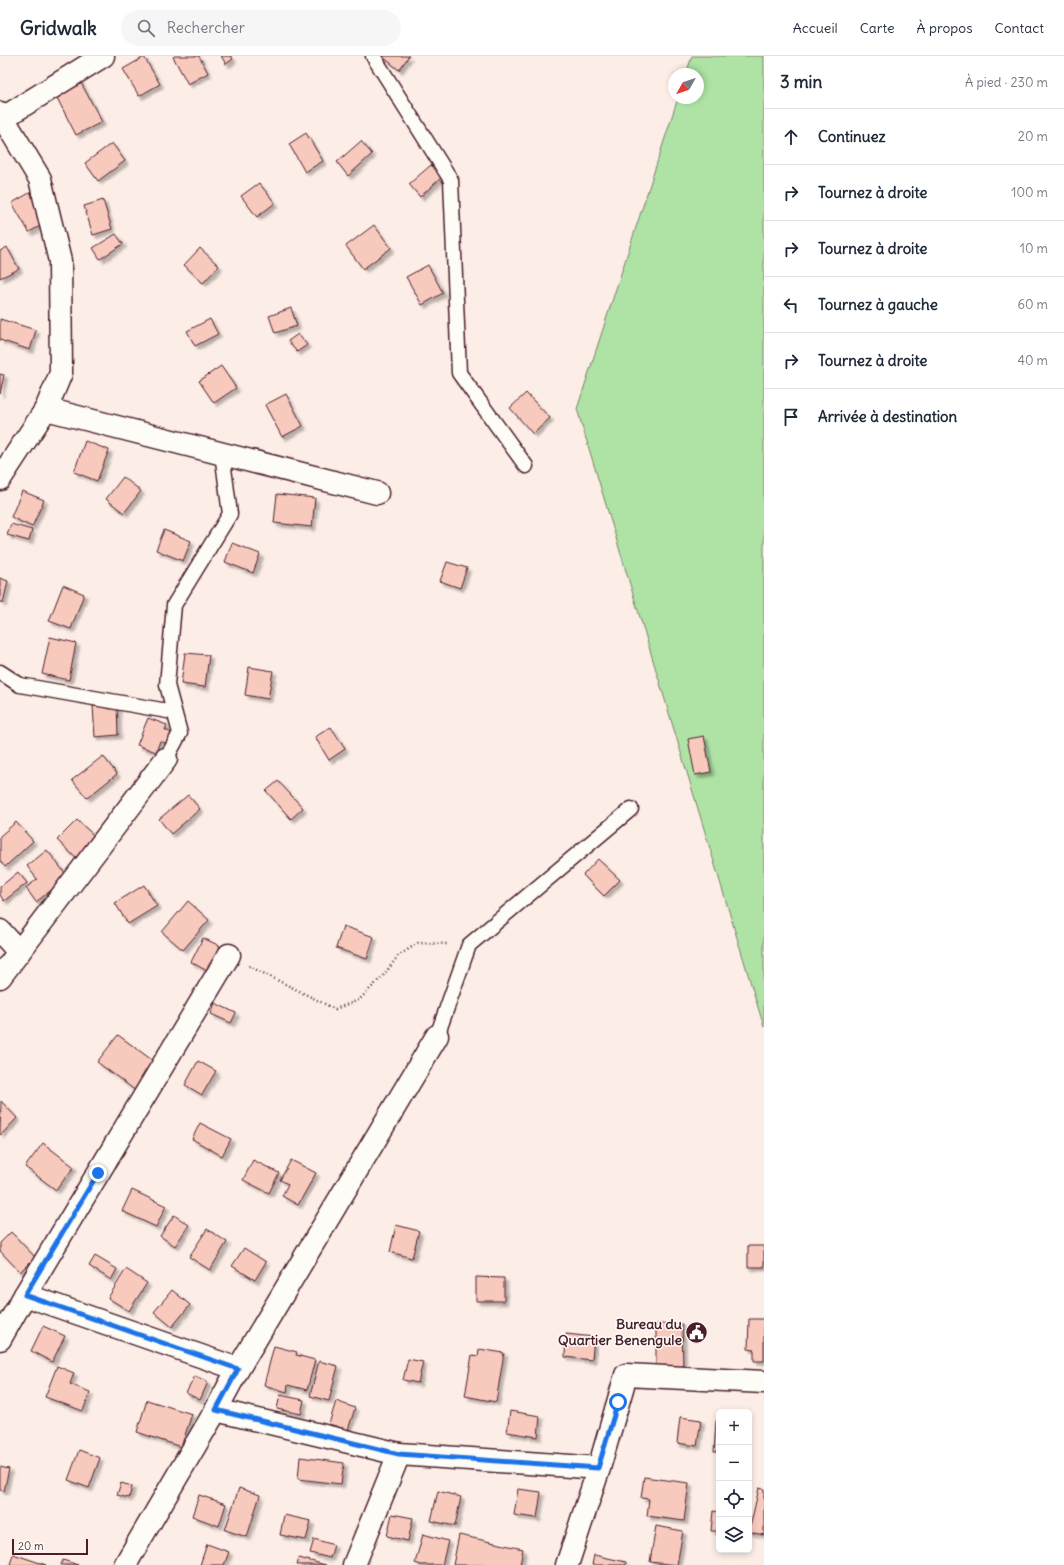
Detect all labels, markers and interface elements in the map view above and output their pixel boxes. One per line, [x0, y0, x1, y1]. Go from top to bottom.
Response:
search box [121, 10, 401, 46]
text: Gridwalk [20, 16, 97, 40]
icon: search [135, 17, 157, 39]
text: Rechercher [167, 18, 245, 37]
text: Accueil [793, 19, 838, 37]
text: Carte [860, 19, 895, 37]
text: À propos [917, 19, 973, 37]
text: Contact [995, 19, 1044, 37]
north arrow [668, 68, 704, 104]
text: 3 min [780, 71, 822, 93]
text: À pied · 230 m [965, 74, 1048, 91]
icon: ahead [780, 126, 802, 148]
text: Continuez [818, 127, 886, 146]
text: 20 m [1018, 128, 1048, 145]
icon: right [780, 182, 802, 204]
text: Tournez à droite [818, 183, 927, 202]
text: 100 m [1011, 184, 1048, 201]
icon: right [780, 238, 802, 260]
text: Tournez à droite [818, 239, 927, 258]
text: 10 m [1020, 240, 1048, 257]
icon: left [780, 294, 802, 316]
text: Tournez à gauche [818, 295, 938, 314]
text: 60 m [1017, 296, 1048, 313]
icon: right [780, 350, 802, 372]
text: Tournez à droite [818, 351, 927, 370]
text: 40 m [1017, 352, 1048, 369]
icon: arrive [780, 406, 802, 428]
text: Arrivée à destination [818, 407, 957, 426]
route end [89, 1164, 107, 1182]
place label: Bureau du Quartier Benengule [558, 1315, 682, 1349]
public building icon: Bureau du Quartier Benengule [684, 1319, 710, 1345]
route start [609, 1393, 627, 1411]
map controls [716, 1409, 752, 1553]
button: + [716, 1409, 752, 1445]
button: − [716, 1445, 752, 1481]
button: locate [716, 1481, 752, 1517]
button: layers [716, 1517, 752, 1553]
scale bar [12, 1537, 88, 1556]
text: 20 m [18, 1539, 44, 1553]

